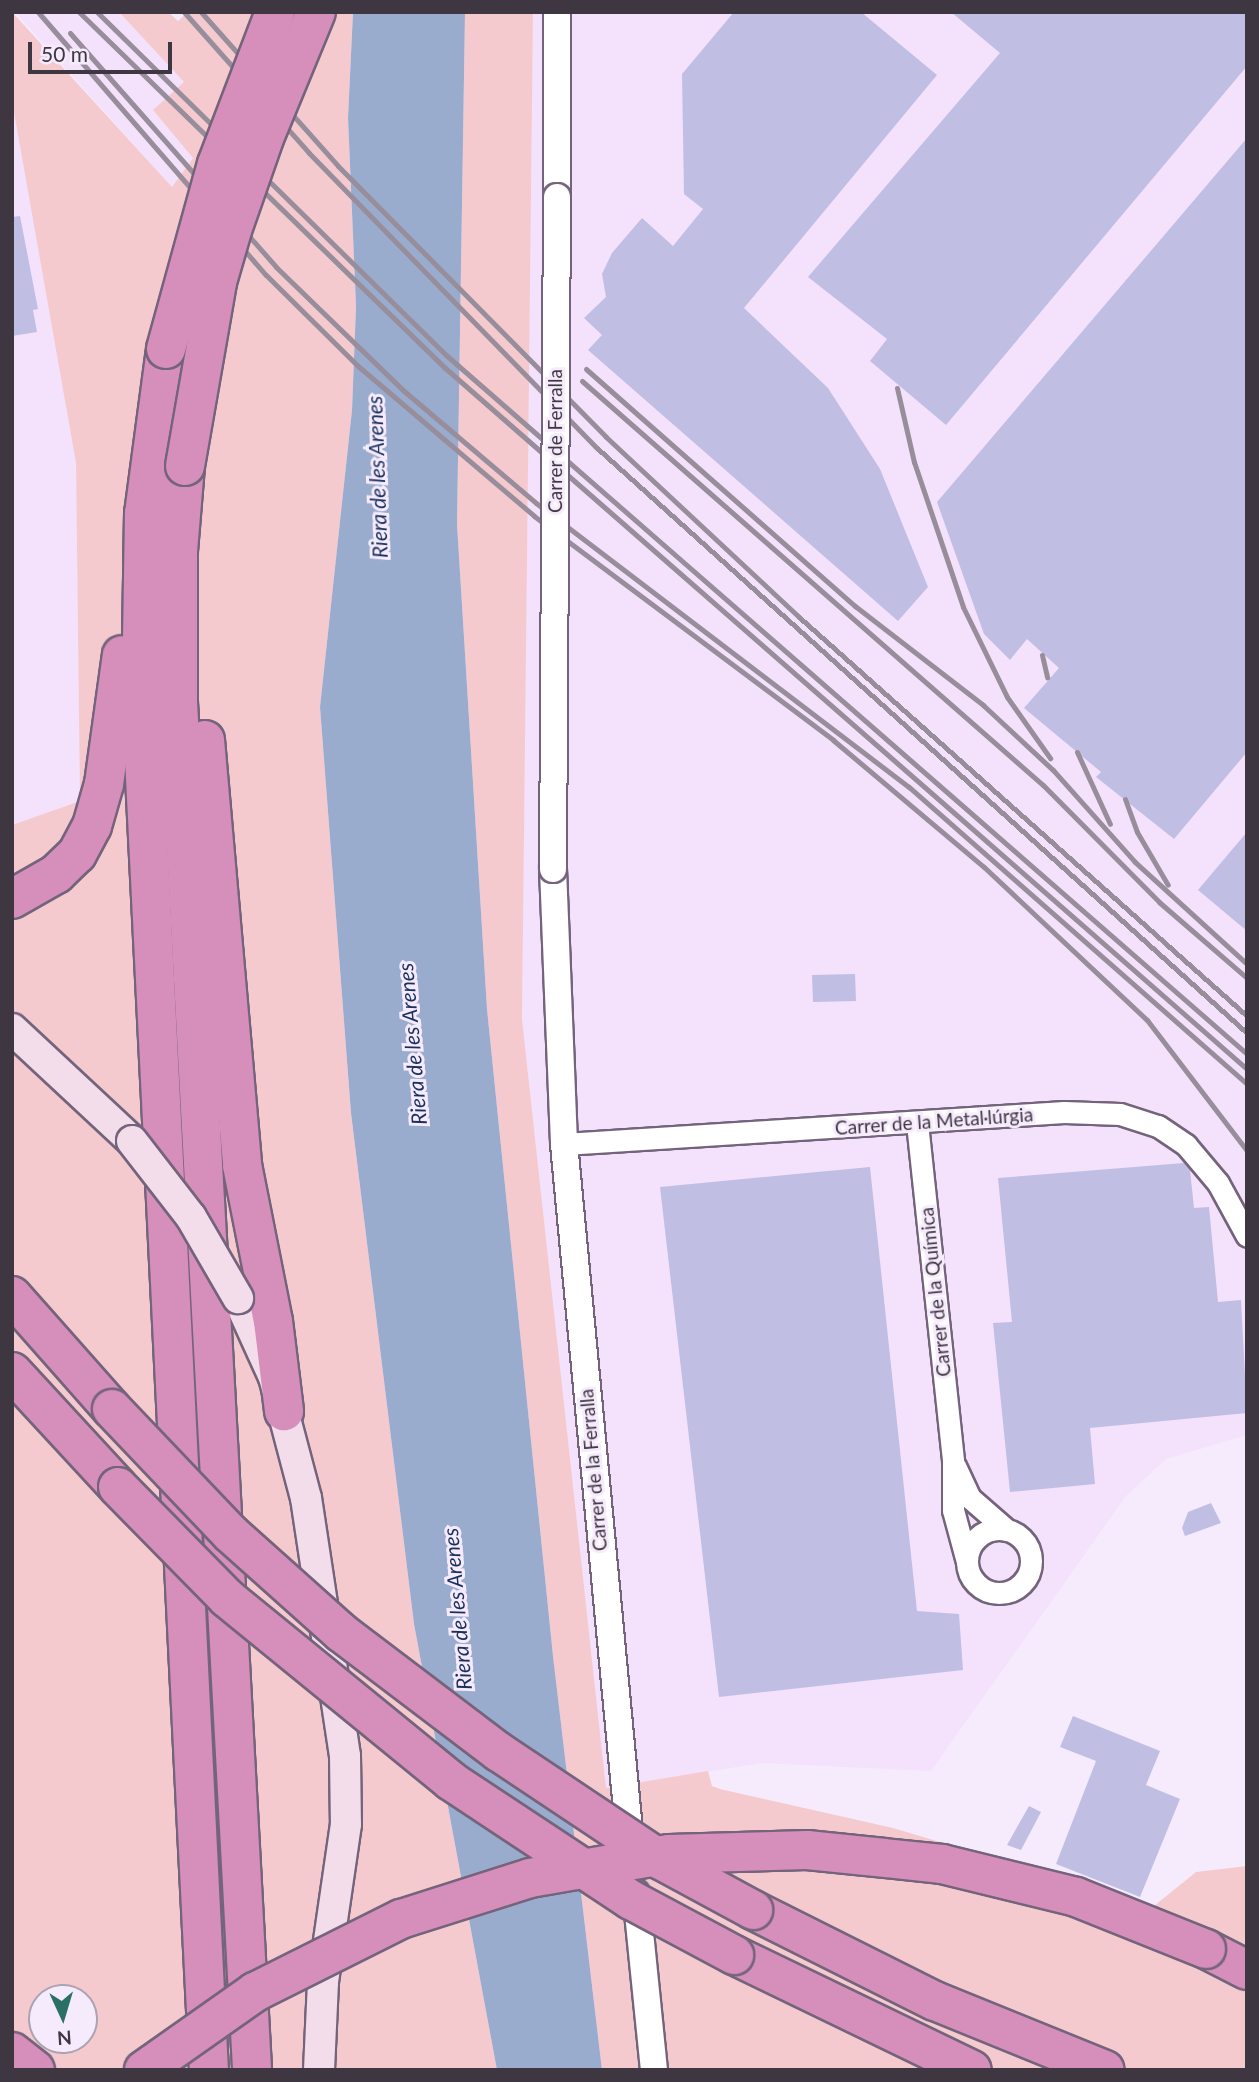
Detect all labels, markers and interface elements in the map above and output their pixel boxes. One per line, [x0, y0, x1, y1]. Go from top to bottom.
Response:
scale bar [32, 28, 175, 72]
text: 50 m [41, 41, 88, 66]
street label: Carrer de Ferralla [544, 369, 566, 513]
water label: Riera de les Arenes [362, 395, 392, 559]
water label: Riera de les Arenes [392, 962, 432, 1126]
street label: Carrer de la Metal·lúrgia [834, 1103, 1034, 1139]
street label: Carrer de la Química [915, 1206, 955, 1378]
street label: Carrer de la Ferralla [575, 1388, 611, 1552]
water label: Riera de les Arenes [437, 1527, 477, 1691]
north arrow [28, 1984, 98, 2054]
text: N [56, 2026, 72, 2050]

